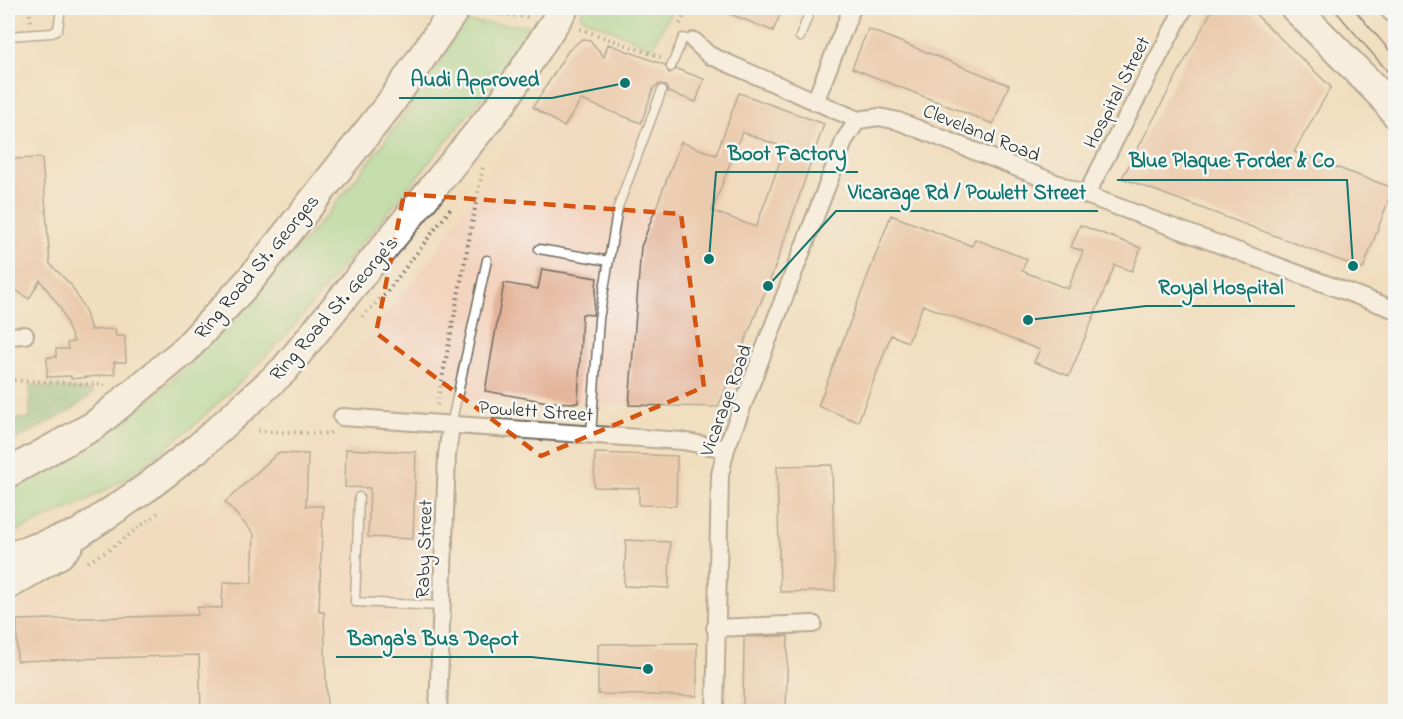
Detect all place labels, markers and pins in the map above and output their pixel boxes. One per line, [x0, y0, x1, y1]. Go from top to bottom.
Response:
callout: Audi Approved [399, 59, 552, 98]
callout: Boot Factory [716, 133, 858, 172]
callout: Blue Plaque: Forder & Co [1117, 141, 1347, 180]
callout: Vicarage Rd / Powlett Street [836, 172, 1098, 211]
callout: Royal Hospital [1146, 267, 1295, 306]
callout: Banga's Bus Depot [336, 618, 531, 657]

